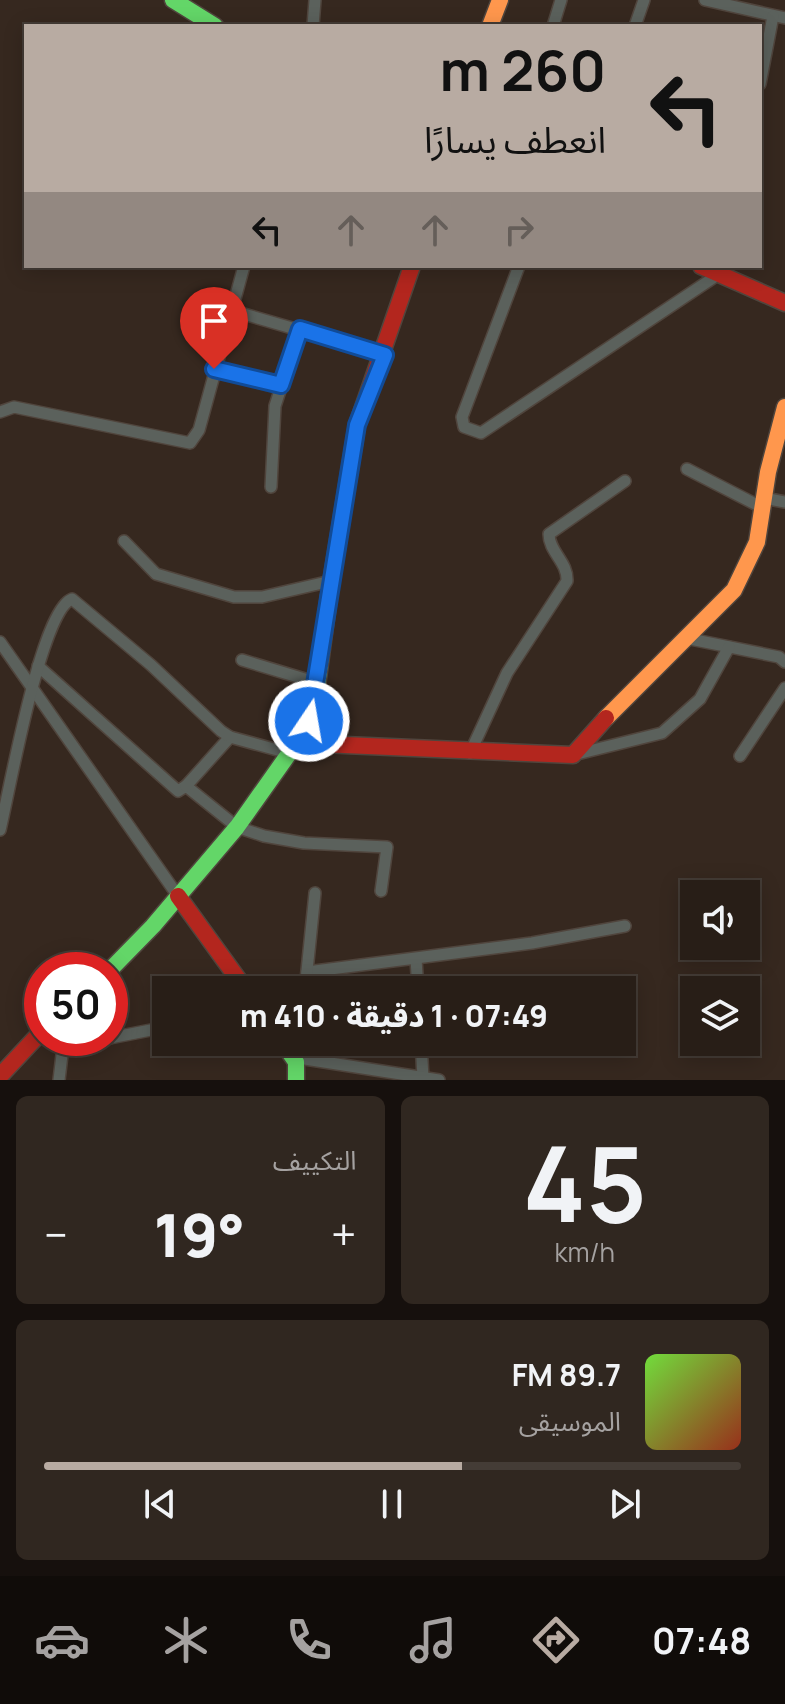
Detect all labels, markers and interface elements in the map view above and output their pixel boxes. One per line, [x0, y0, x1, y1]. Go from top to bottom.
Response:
text: 260 m [439, 31, 606, 108]
icon: left [634, 56, 738, 160]
text: انعطف يسارًا [424, 115, 606, 164]
icon: left [245, 208, 289, 252]
icon: ahead [329, 208, 373, 252]
icon: ahead [413, 208, 457, 252]
icon: right [497, 208, 541, 252]
pin [180, 287, 248, 369]
icon: arrive [192, 299, 236, 343]
position arrow [267, 679, 351, 763]
map controls [680, 880, 760, 1056]
button: sound [680, 880, 760, 960]
speed limit sign: 50 [24, 952, 128, 1056]
button: layers [680, 976, 760, 1056]
text: 07:49 · 1 دقيقة · 410 m [240, 995, 548, 1036]
text: 45 [523, 1111, 647, 1253]
text: التكييف [273, 1142, 357, 1178]
text: 19° [154, 1193, 245, 1275]
text: − [44, 1204, 68, 1264]
text: + [331, 1204, 356, 1264]
text: km/h [555, 1234, 615, 1270]
text: 89.7 FM [512, 1354, 621, 1395]
text: الموسيقى [519, 1403, 621, 1439]
icon: previous [138, 1482, 182, 1526]
icon: pause [370, 1482, 414, 1526]
icon: next [603, 1482, 647, 1526]
icon: car [34, 1612, 90, 1668]
icon: climate [158, 1612, 214, 1668]
icon: phone [281, 1612, 337, 1668]
icon: music [405, 1612, 461, 1668]
icon: directions [528, 1612, 584, 1668]
text: 07:48 [652, 1616, 751, 1665]

